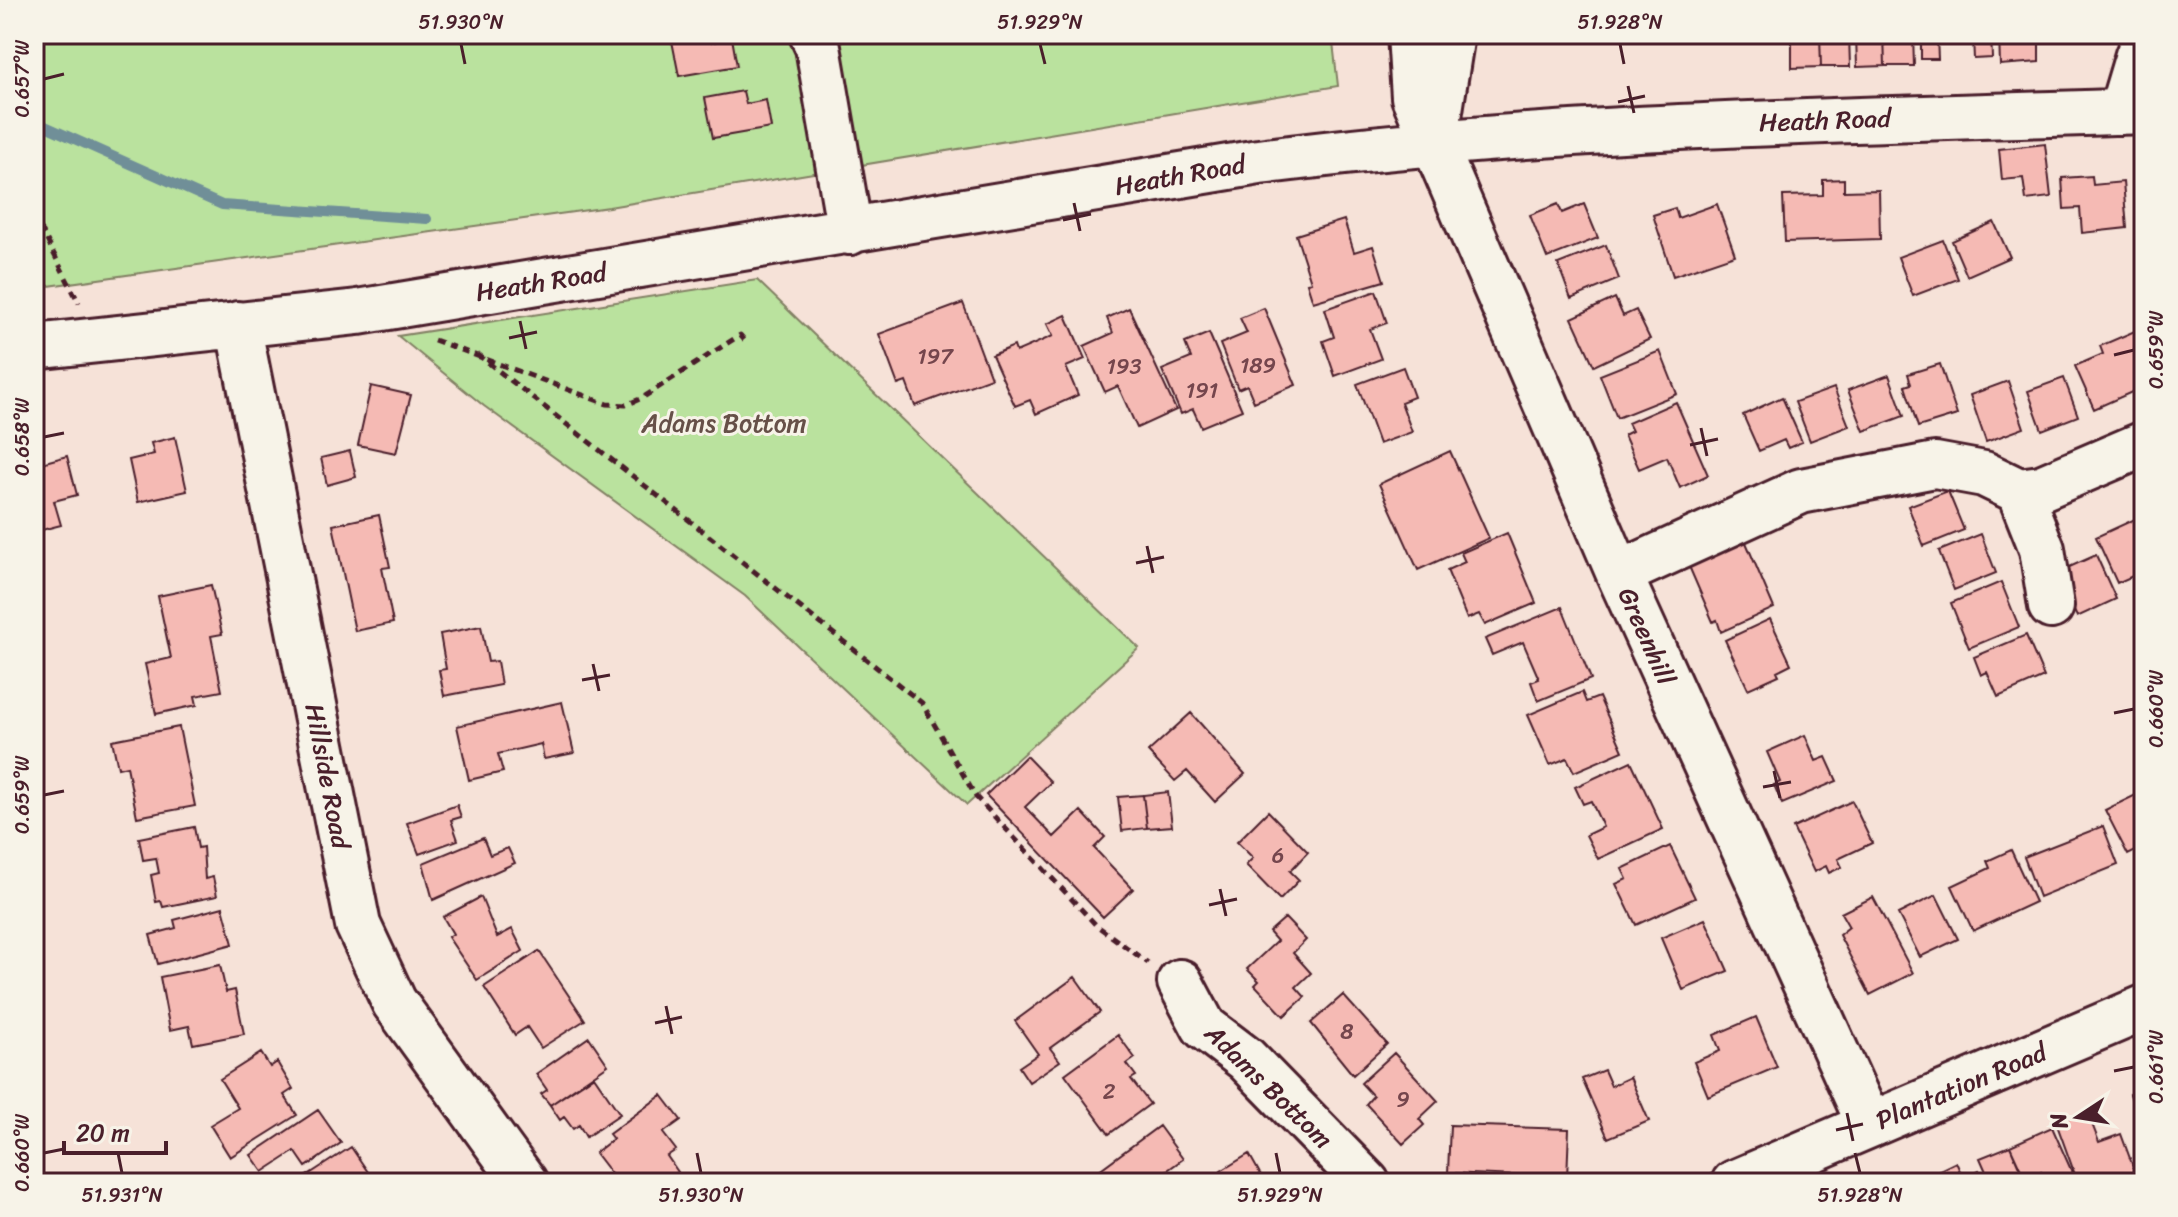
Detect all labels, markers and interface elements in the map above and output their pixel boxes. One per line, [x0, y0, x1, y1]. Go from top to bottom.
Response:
text: 51.930°N [418, 5, 504, 40]
text: 51.929°N [997, 5, 1083, 40]
text: 51.928°N [1577, 5, 1663, 40]
text: 0.657°W [5, 40, 40, 118]
street label: Heath Road [1758, 95, 1894, 145]
street label: Heath Road [1111, 140, 1251, 209]
street label: Heath Road [472, 249, 612, 315]
text: 0.659°W [2139, 310, 2174, 389]
house number: 197 [917, 337, 954, 376]
house number: 189 [1240, 346, 1276, 385]
house number: 193 [1106, 347, 1142, 386]
house number: 191 [1186, 371, 1218, 410]
text: 0.658°W [5, 397, 40, 476]
park label: Adams Bottom [640, 400, 807, 446]
street label: Greenhill [1605, 579, 1689, 693]
text: 0.660°W [2139, 669, 2174, 748]
street label: Hillside Road [291, 699, 365, 855]
text: 0.659°W [5, 755, 40, 834]
house number: 6 [1272, 836, 1284, 875]
street label: Adams Bottom [1193, 1011, 1344, 1160]
house number: 8 [1340, 1012, 1354, 1051]
street label: Plantation Road [1868, 1028, 2056, 1143]
text: 0.661°W [2139, 1029, 2174, 1104]
house number: 2 [1103, 1072, 1116, 1111]
north arrow [2038, 1077, 2118, 1157]
house number: 9 [1396, 1080, 1410, 1119]
scale bar [64, 1105, 166, 1155]
text: N [2038, 1109, 2080, 1134]
text: 20 m [76, 1112, 130, 1154]
text: 0.660°W [5, 1113, 40, 1192]
text: 51.931°N [81, 1178, 163, 1213]
text: 51.930°N [658, 1178, 744, 1213]
text: 51.929°N [1237, 1178, 1323, 1213]
text: 51.928°N [1817, 1178, 1903, 1213]

